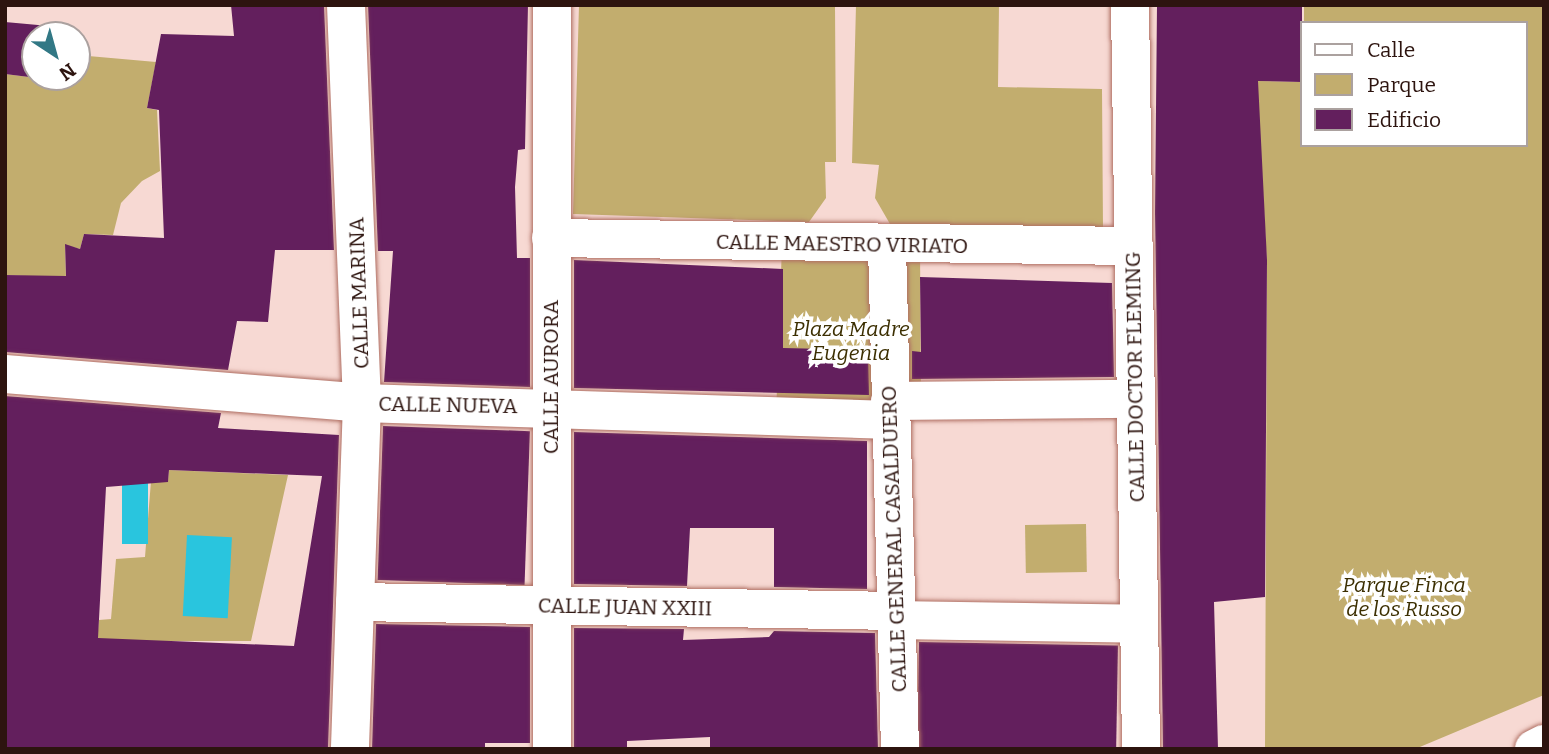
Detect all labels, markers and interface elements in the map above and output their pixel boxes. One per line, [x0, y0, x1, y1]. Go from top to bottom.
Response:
north arrow [21, 21, 91, 91]
legend [1300, 21, 1528, 147]
text: Calle [1367, 37, 1415, 63]
text: N [55, 58, 80, 85]
text: Parque [1367, 72, 1436, 98]
text: Edificio [1367, 107, 1441, 133]
street label: CALLE MARINA [344, 217, 374, 369]
street label: CALLE MAESTRO VIRIATO [716, 229, 968, 259]
street label: CALLE DOCTOR FLEMING [1120, 251, 1150, 503]
street label: CALLE AURORA [538, 300, 564, 454]
park label: Plaza Madre Eugenia [792, 316, 910, 366]
street label: CALLE GENERAL CASALDUERO [876, 385, 912, 693]
street label: CALLE NUEVA [378, 391, 518, 419]
park label: Parque Finca de los Russo [1342, 572, 1466, 622]
street label: CALLE JUAN XXIII [538, 593, 712, 621]

